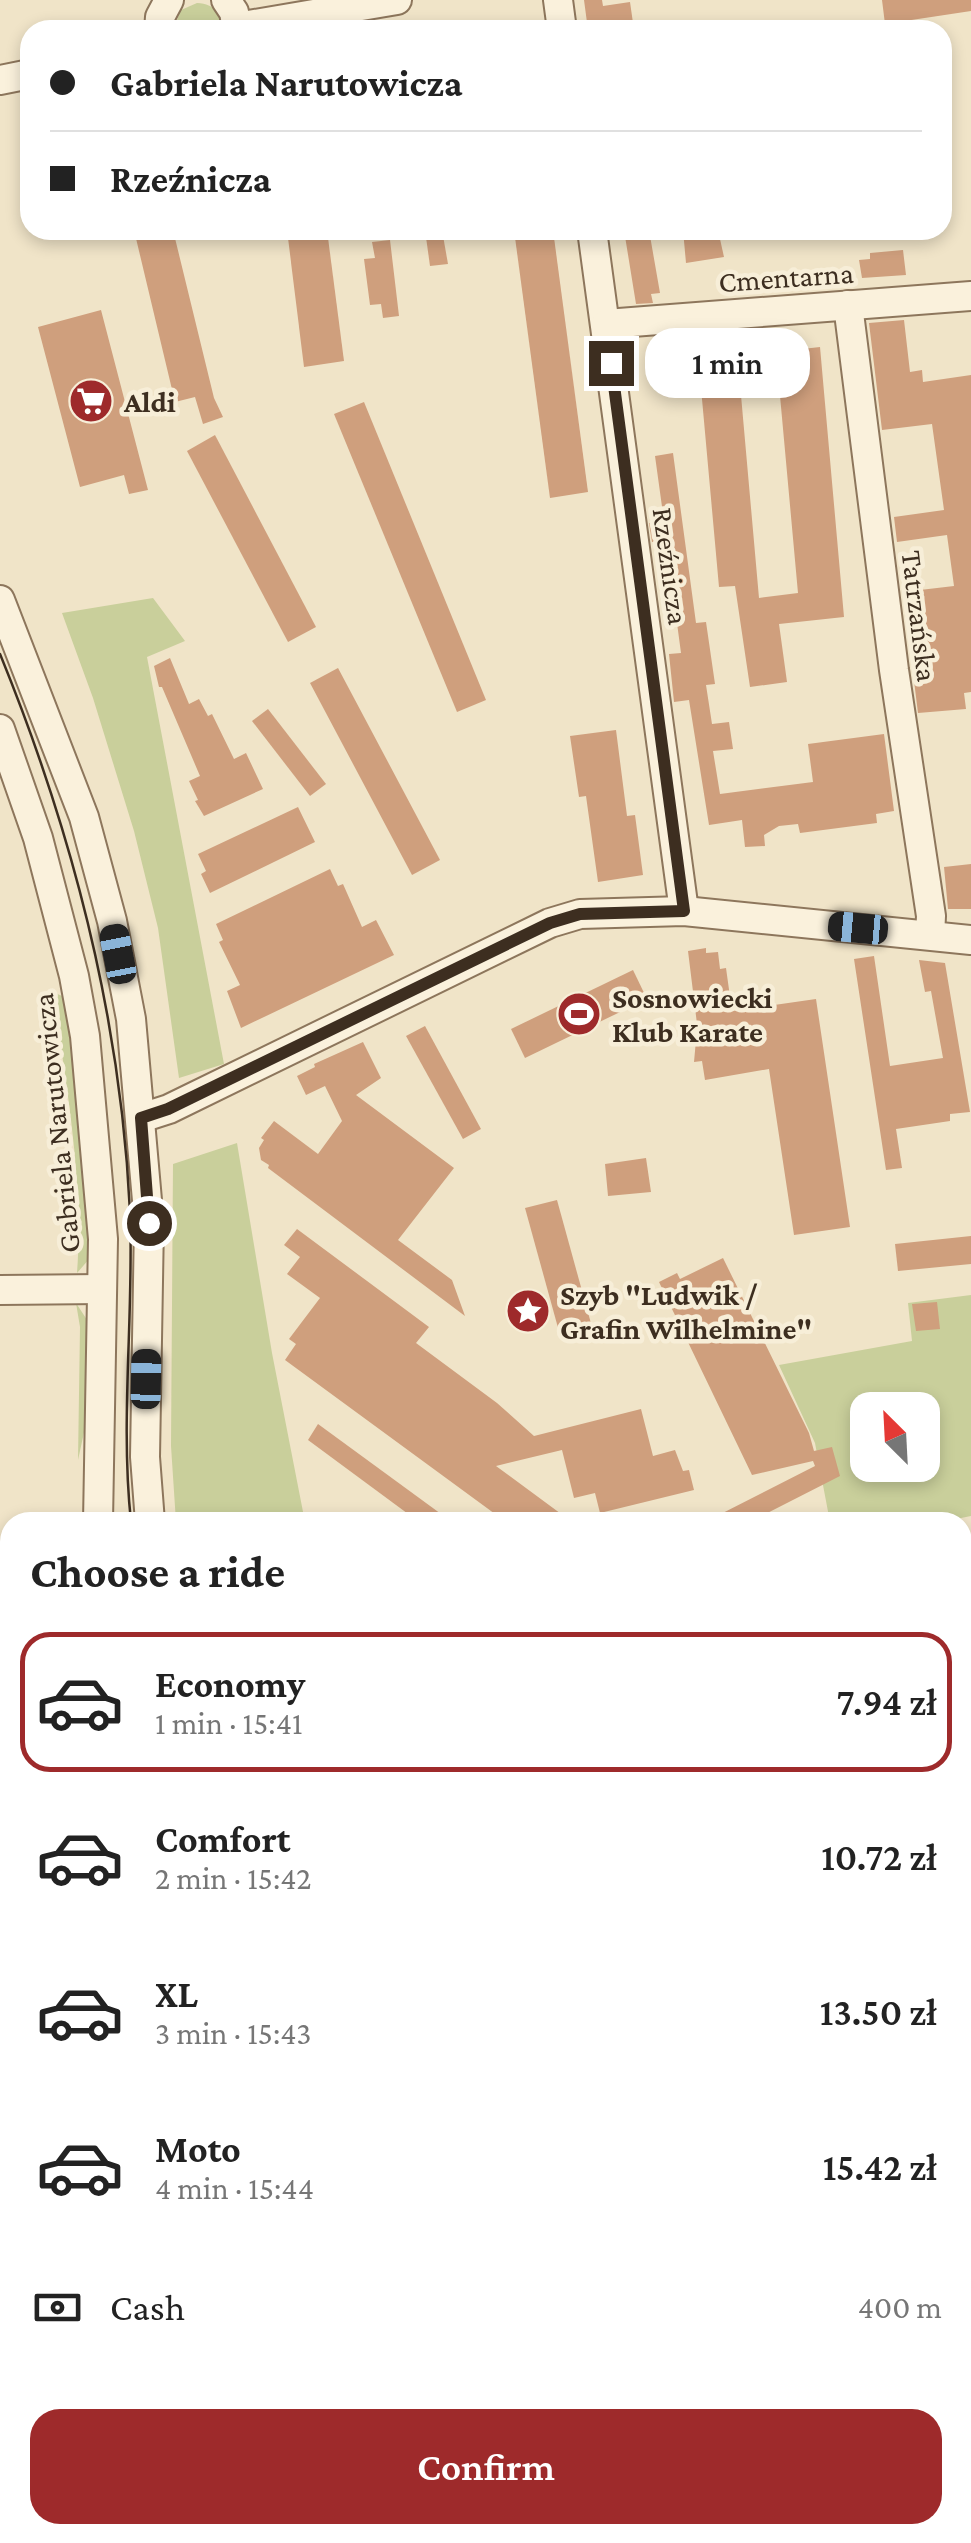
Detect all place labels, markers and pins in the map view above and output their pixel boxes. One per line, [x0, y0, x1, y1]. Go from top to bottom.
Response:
supermarket icon: Aldi [68, 378, 114, 424]
place label: Aldi [123, 385, 176, 418]
place label: Sosnowiecki Klub Karate [612, 981, 773, 1048]
sports icon: Sosnowiecki Klub Karate [556, 991, 602, 1037]
place label: Szyb "Ludwik / Grafin Wilhelmine" [560, 1278, 812, 1345]
place icon: Szyb "Ludwik / Grafin Wilhelmine" [505, 1288, 551, 1334]

